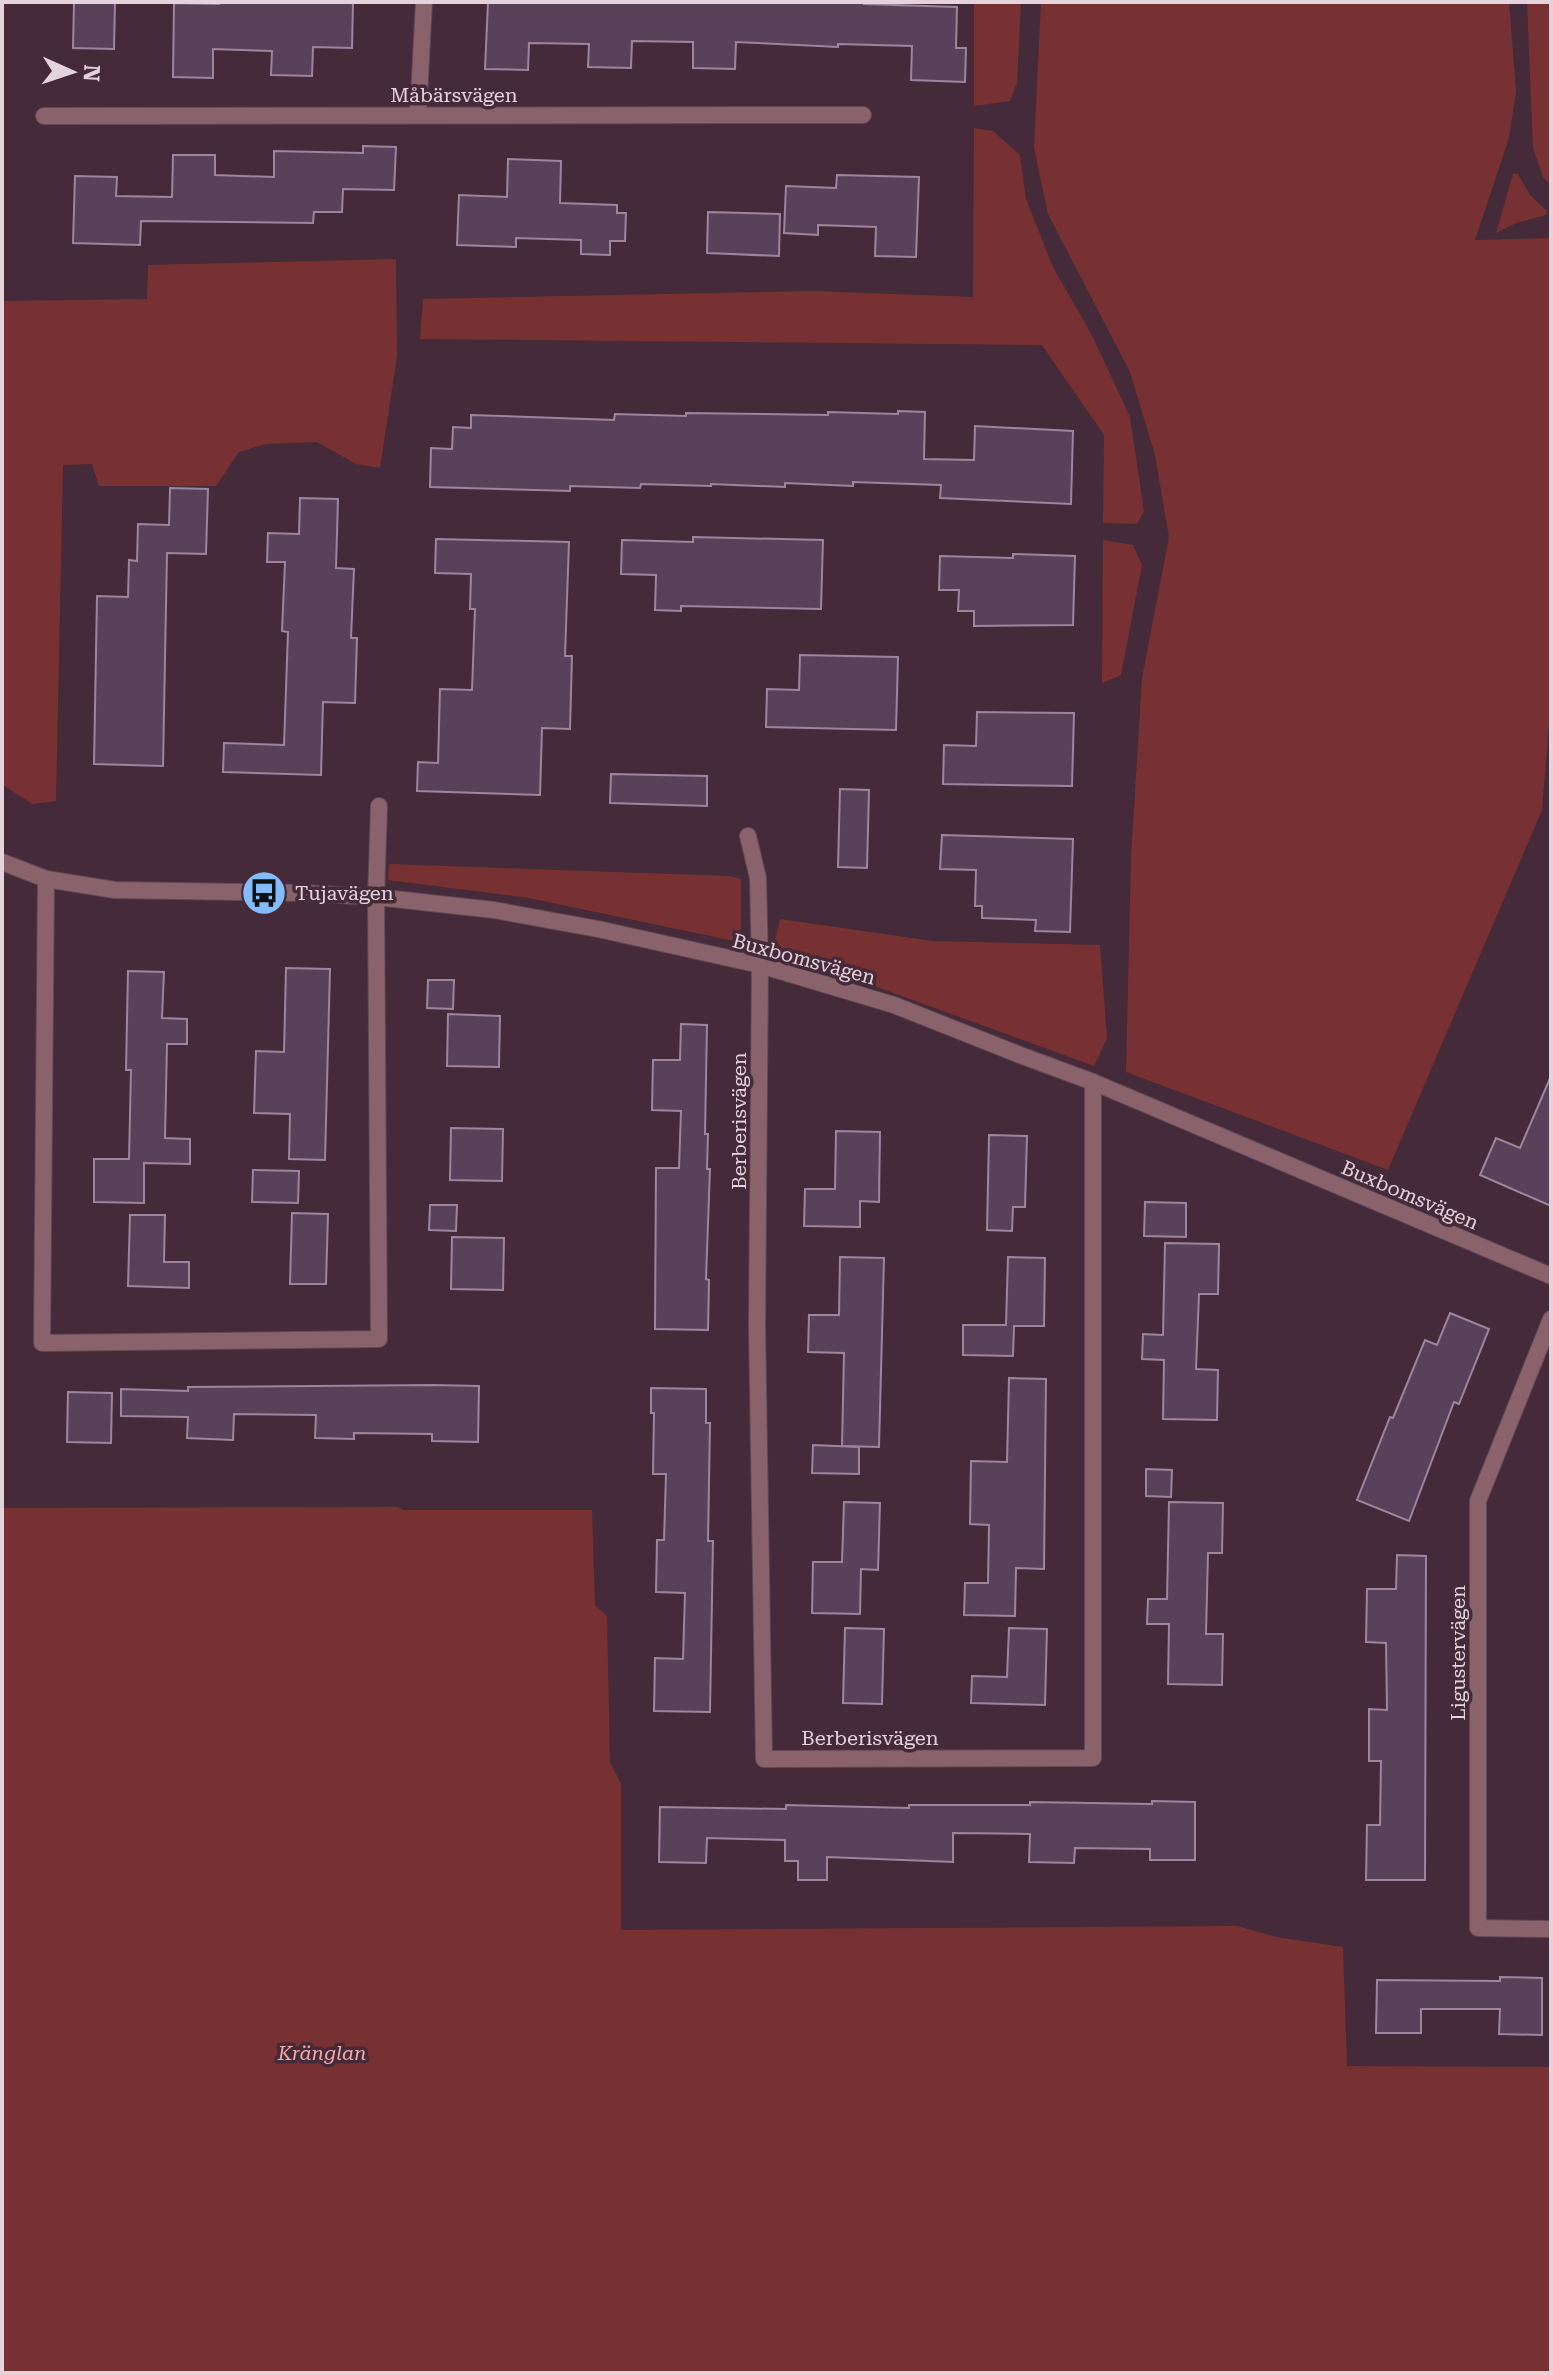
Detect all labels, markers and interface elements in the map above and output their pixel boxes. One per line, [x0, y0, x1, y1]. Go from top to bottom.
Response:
north arrow [32, 32, 112, 112]
text: N [79, 64, 104, 82]
street label: Måbärsvägen [390, 83, 518, 107]
bus stop icon: Tujavägen [240, 869, 288, 917]
place label: Tujavägen [295, 881, 394, 905]
street label: Buxbomsvägen [730, 928, 878, 990]
street label: Berberisvägen [727, 1052, 751, 1190]
street label: Buxbomsvägen [1338, 1155, 1482, 1235]
street label: Ligustervägen [1446, 1585, 1470, 1721]
street label: Berberisvägen [801, 1726, 939, 1750]
park label: Kränglan [277, 2041, 366, 2065]

